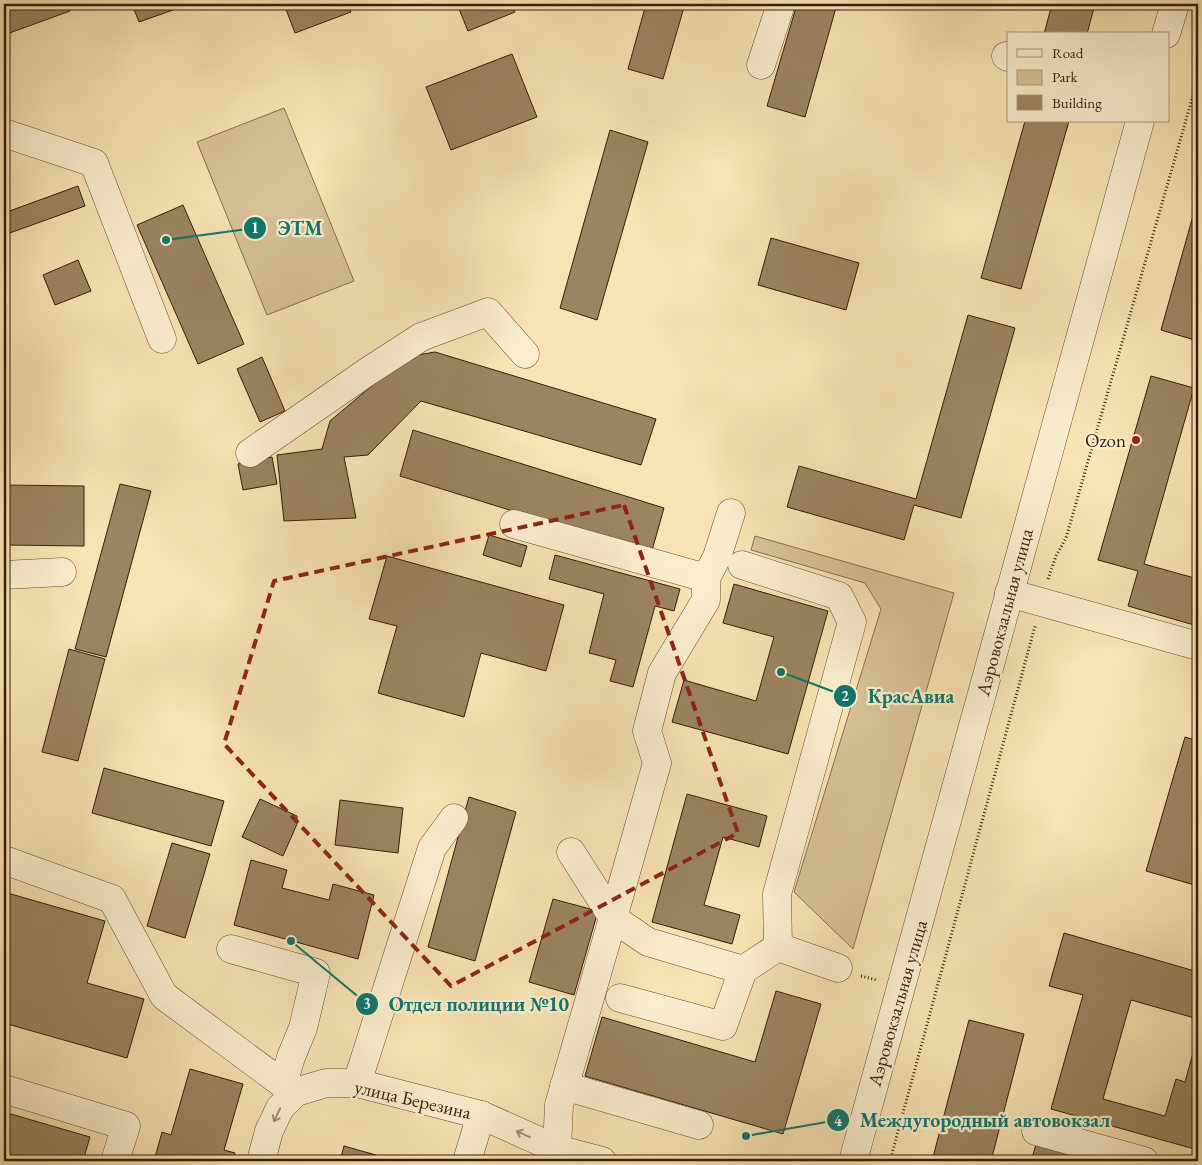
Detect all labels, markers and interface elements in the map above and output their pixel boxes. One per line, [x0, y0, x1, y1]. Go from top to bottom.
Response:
legend [1007, 32, 1170, 122]
text: Road [1052, 43, 1084, 62]
text: Park [1052, 67, 1079, 86]
text: Building [1052, 93, 1102, 112]
callout: ЭТМ [242, 210, 332, 245]
text: ЭТМ [277, 215, 323, 241]
text: 1 [251, 218, 259, 237]
place label: Ozon [1085, 428, 1126, 453]
marker: Ozon [1130, 434, 1142, 446]
street label: Аэровокзальная улица [970, 525, 1039, 699]
callout: КрасАвиа [833, 678, 965, 713]
text: КрасАвиа [868, 683, 955, 709]
text: 2 [841, 686, 849, 705]
street label: Аэровокзальная улица [861, 917, 933, 1090]
callout: Отдел полиции №10 [354, 986, 579, 1021]
text: Отдел полиции №10 [389, 991, 570, 1017]
text: 3 [363, 994, 371, 1013]
street label: улица Березина [352, 1074, 474, 1125]
callout: Междугородный автовокзал [825, 1103, 1121, 1138]
one-way arrow [271, 1107, 281, 1122]
text: Междугородный автовокзал [860, 1107, 1110, 1133]
text: 4 [834, 1111, 843, 1130]
one-way arrow [516, 1128, 531, 1138]

